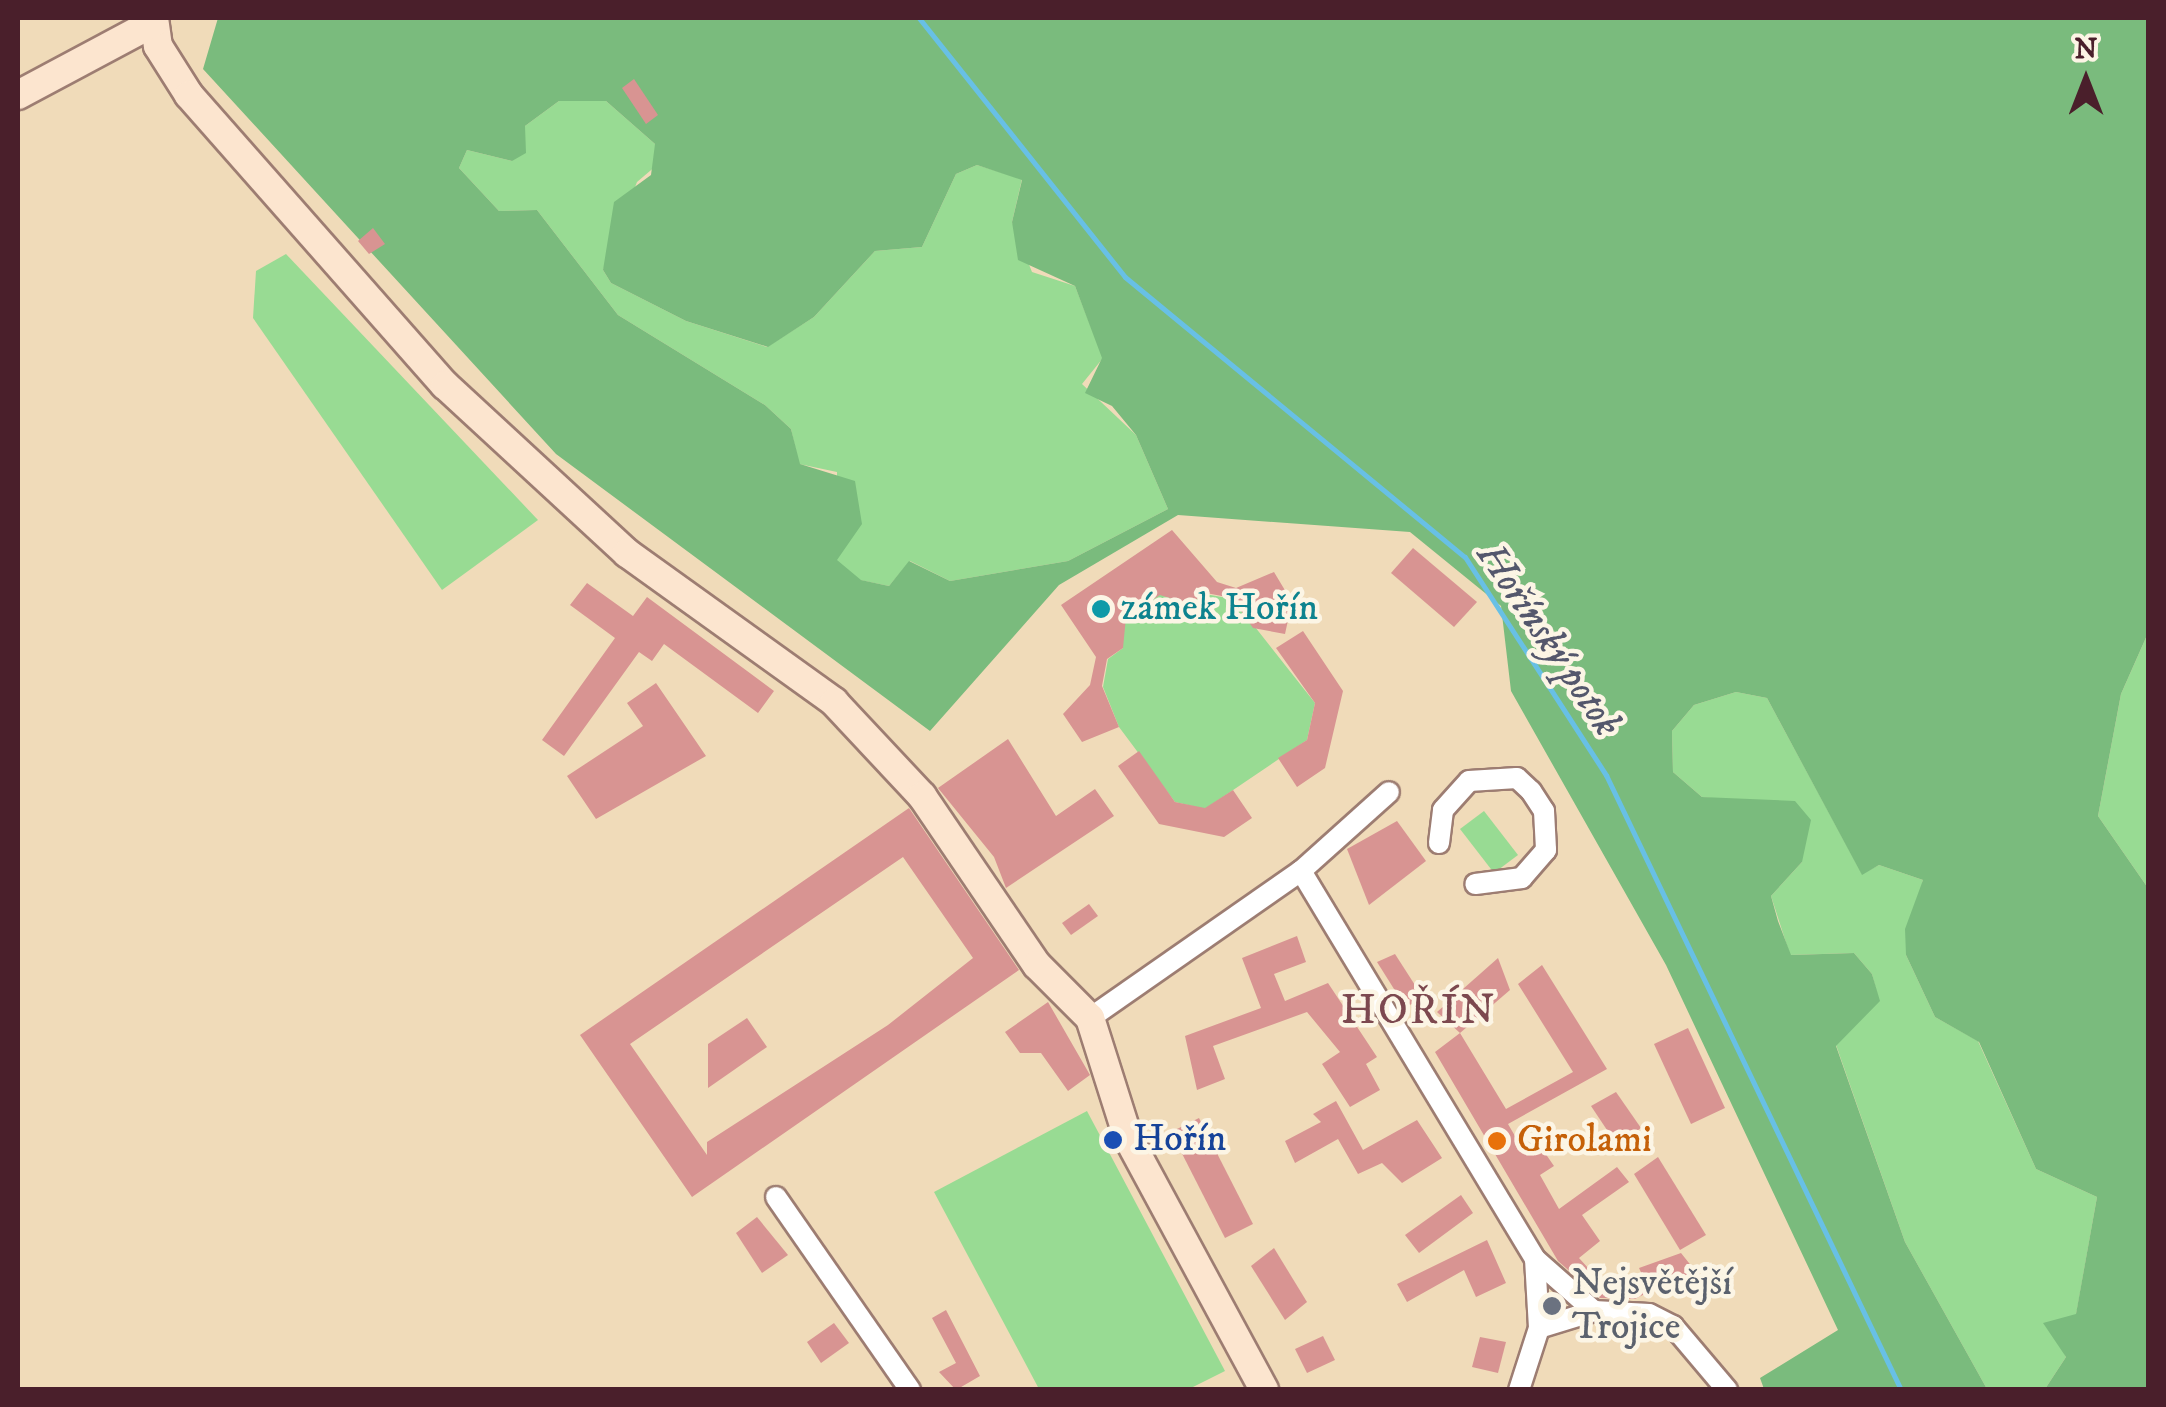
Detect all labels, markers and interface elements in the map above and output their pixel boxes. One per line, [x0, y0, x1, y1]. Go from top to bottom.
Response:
north arrow [2036, 30, 2136, 130]
text: N [2075, 32, 2097, 67]
water label: Hořínský potok [1466, 534, 1630, 746]
place label: zámek Hořín [1121, 586, 1318, 632]
marker: zámek Hořín [1090, 598, 1112, 620]
district label: HOŘÍN [1341, 986, 1497, 1036]
place label: Hořín [1133, 1117, 1226, 1163]
place label: Girolami [1517, 1118, 1652, 1164]
marker: Hořín [1102, 1129, 1124, 1151]
marker: Girolami [1486, 1130, 1508, 1152]
place label: Nejsvětější Trojice [1572, 1261, 1732, 1350]
marker: Nejsvětější Trojice [1541, 1295, 1563, 1317]

